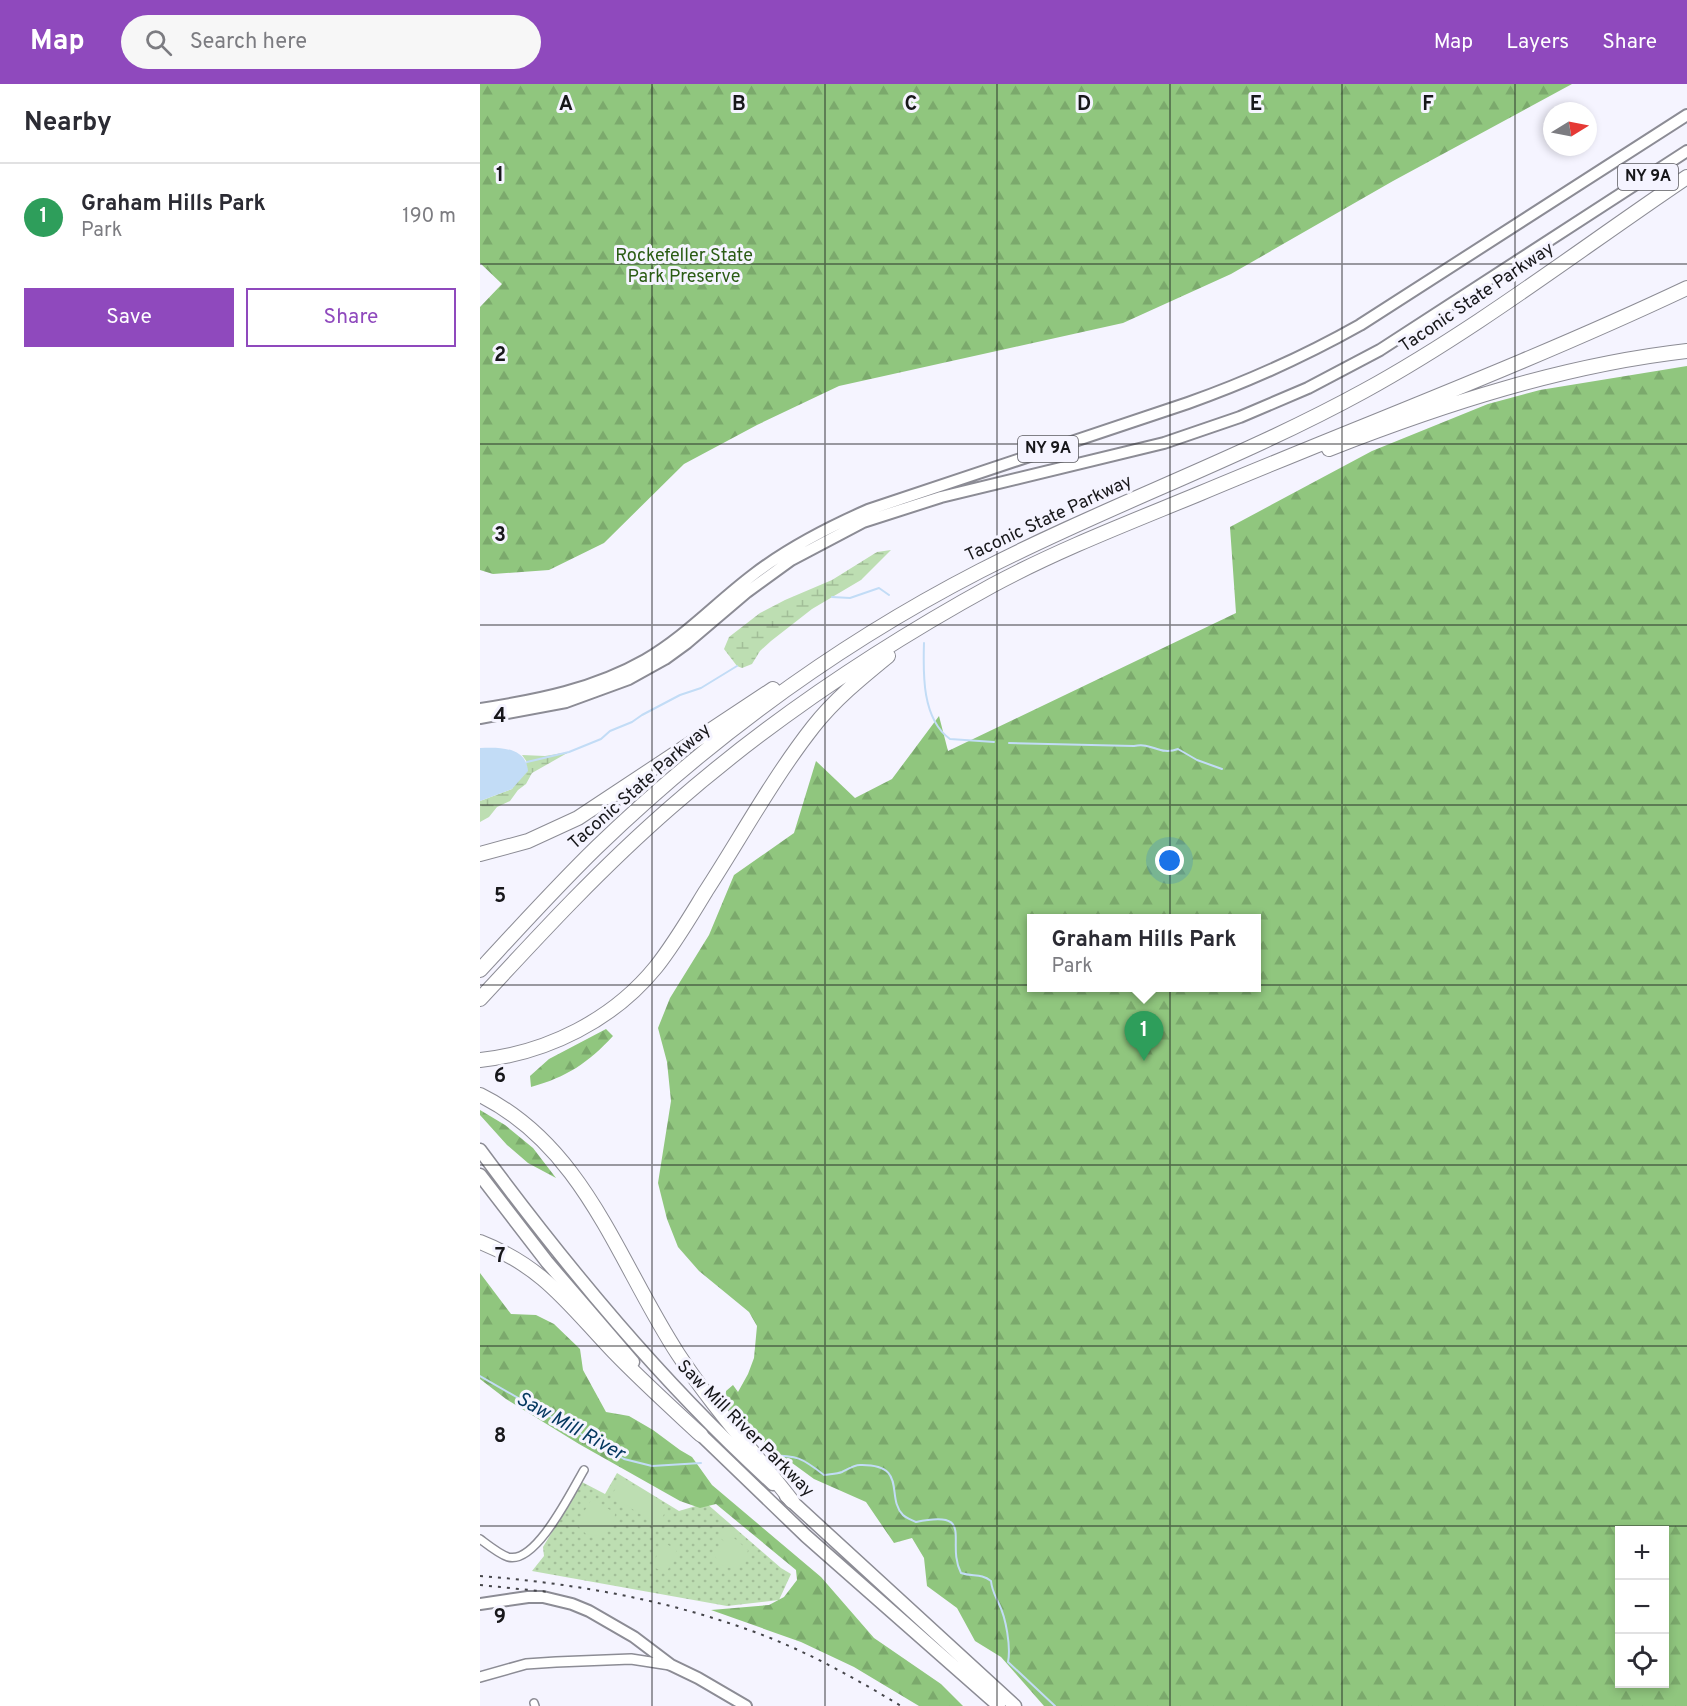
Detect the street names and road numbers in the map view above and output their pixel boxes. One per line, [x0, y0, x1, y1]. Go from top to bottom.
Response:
road number: NY 9A [1618, 164, 1678, 190]
street label: Taconic State Parkway [1395, 238, 1559, 358]
road number: NY 9A [1018, 436, 1078, 462]
street label: Taconic State Parkway [962, 470, 1136, 568]
street label: Taconic State Parkway [564, 719, 716, 855]
street label: Saw Mill River Parkway [671, 1355, 819, 1503]

